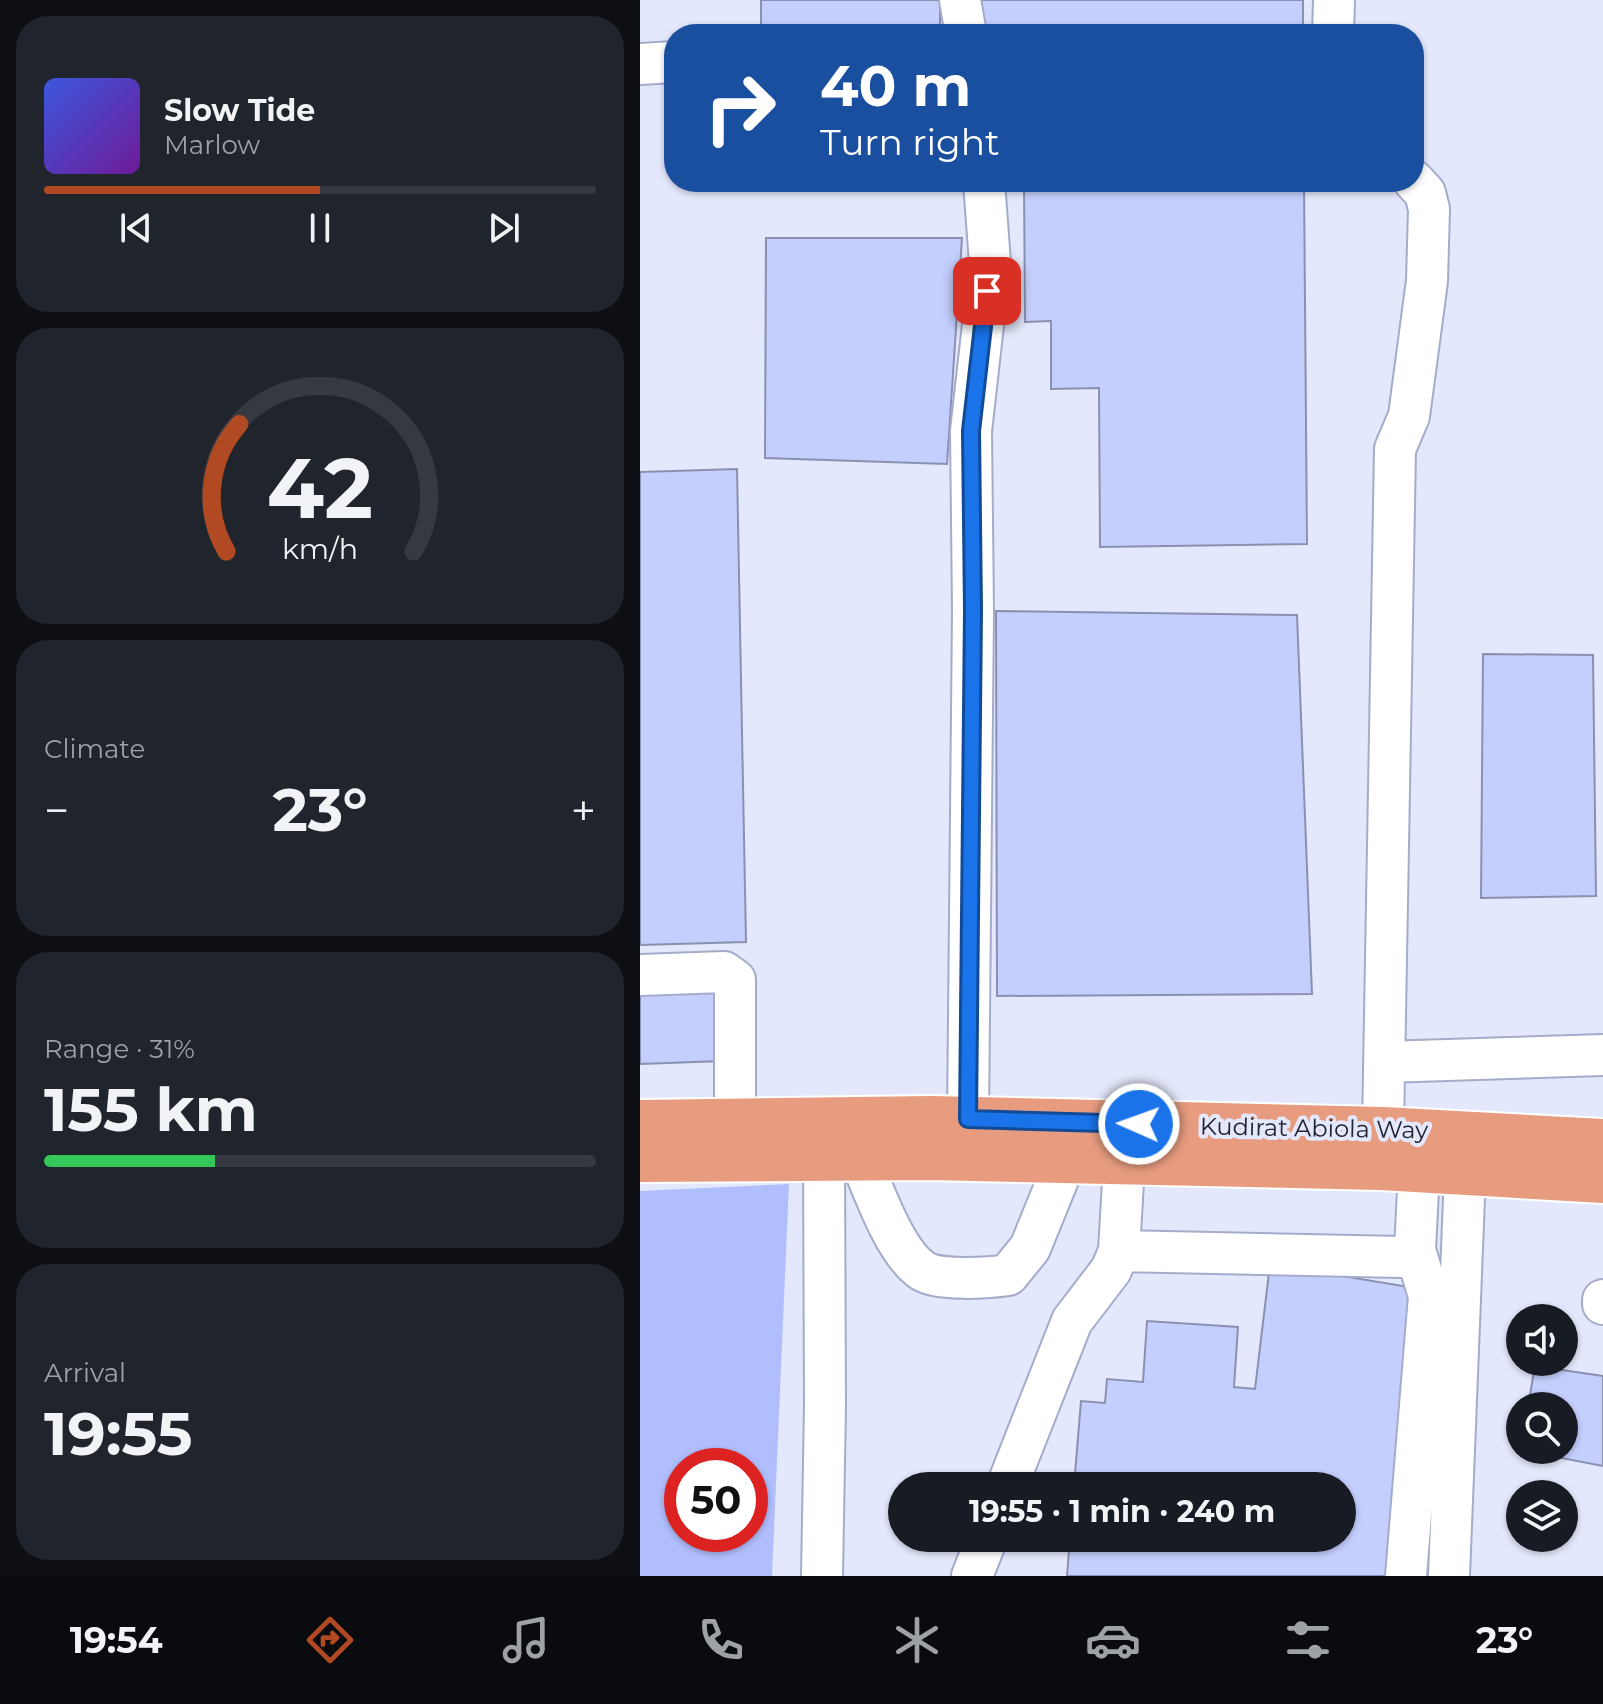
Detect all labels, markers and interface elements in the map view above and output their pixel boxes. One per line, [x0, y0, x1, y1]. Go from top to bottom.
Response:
text: 40 m [820, 52, 971, 120]
icon: right [688, 56, 792, 160]
text: Slow Tide [164, 92, 315, 129]
text: Turn right [820, 120, 1000, 164]
text: Marlow [164, 129, 260, 161]
icon: previous [114, 206, 158, 250]
icon: pause [298, 206, 342, 250]
icon: next [482, 206, 526, 250]
pin [953, 257, 1021, 325]
icon: arrive [965, 269, 1009, 313]
text: 42 [267, 437, 373, 539]
text: km/h [282, 531, 358, 566]
text: Climate [44, 733, 145, 765]
text: 23° [272, 773, 368, 846]
text: − [44, 783, 69, 837]
text: + [571, 783, 596, 837]
text: Range · 31% [44, 1033, 195, 1065]
text: 155 km [44, 1073, 258, 1146]
position arrow [1097, 1082, 1181, 1166]
street label: Kudirat Abiola Way [1200, 1112, 1428, 1144]
map controls [1506, 1304, 1578, 1552]
button: sound [1506, 1304, 1578, 1376]
text: Arrival [44, 1357, 126, 1389]
button: search [1506, 1392, 1578, 1464]
text: 19:55 [44, 1397, 193, 1470]
speed limit sign: 50 [664, 1448, 768, 1552]
button: layers [1506, 1480, 1578, 1552]
text: 19:55 · 1 min · 240 m [969, 1493, 1275, 1530]
icon: directions [302, 1612, 358, 1668]
icon: music [498, 1612, 554, 1668]
icon: phone [693, 1612, 749, 1668]
icon: climate [889, 1612, 945, 1668]
icon: car [1085, 1612, 1141, 1668]
icon: filters [1280, 1612, 1336, 1668]
text: 19:54 [70, 1618, 163, 1662]
text: 23° [1476, 1618, 1533, 1662]

